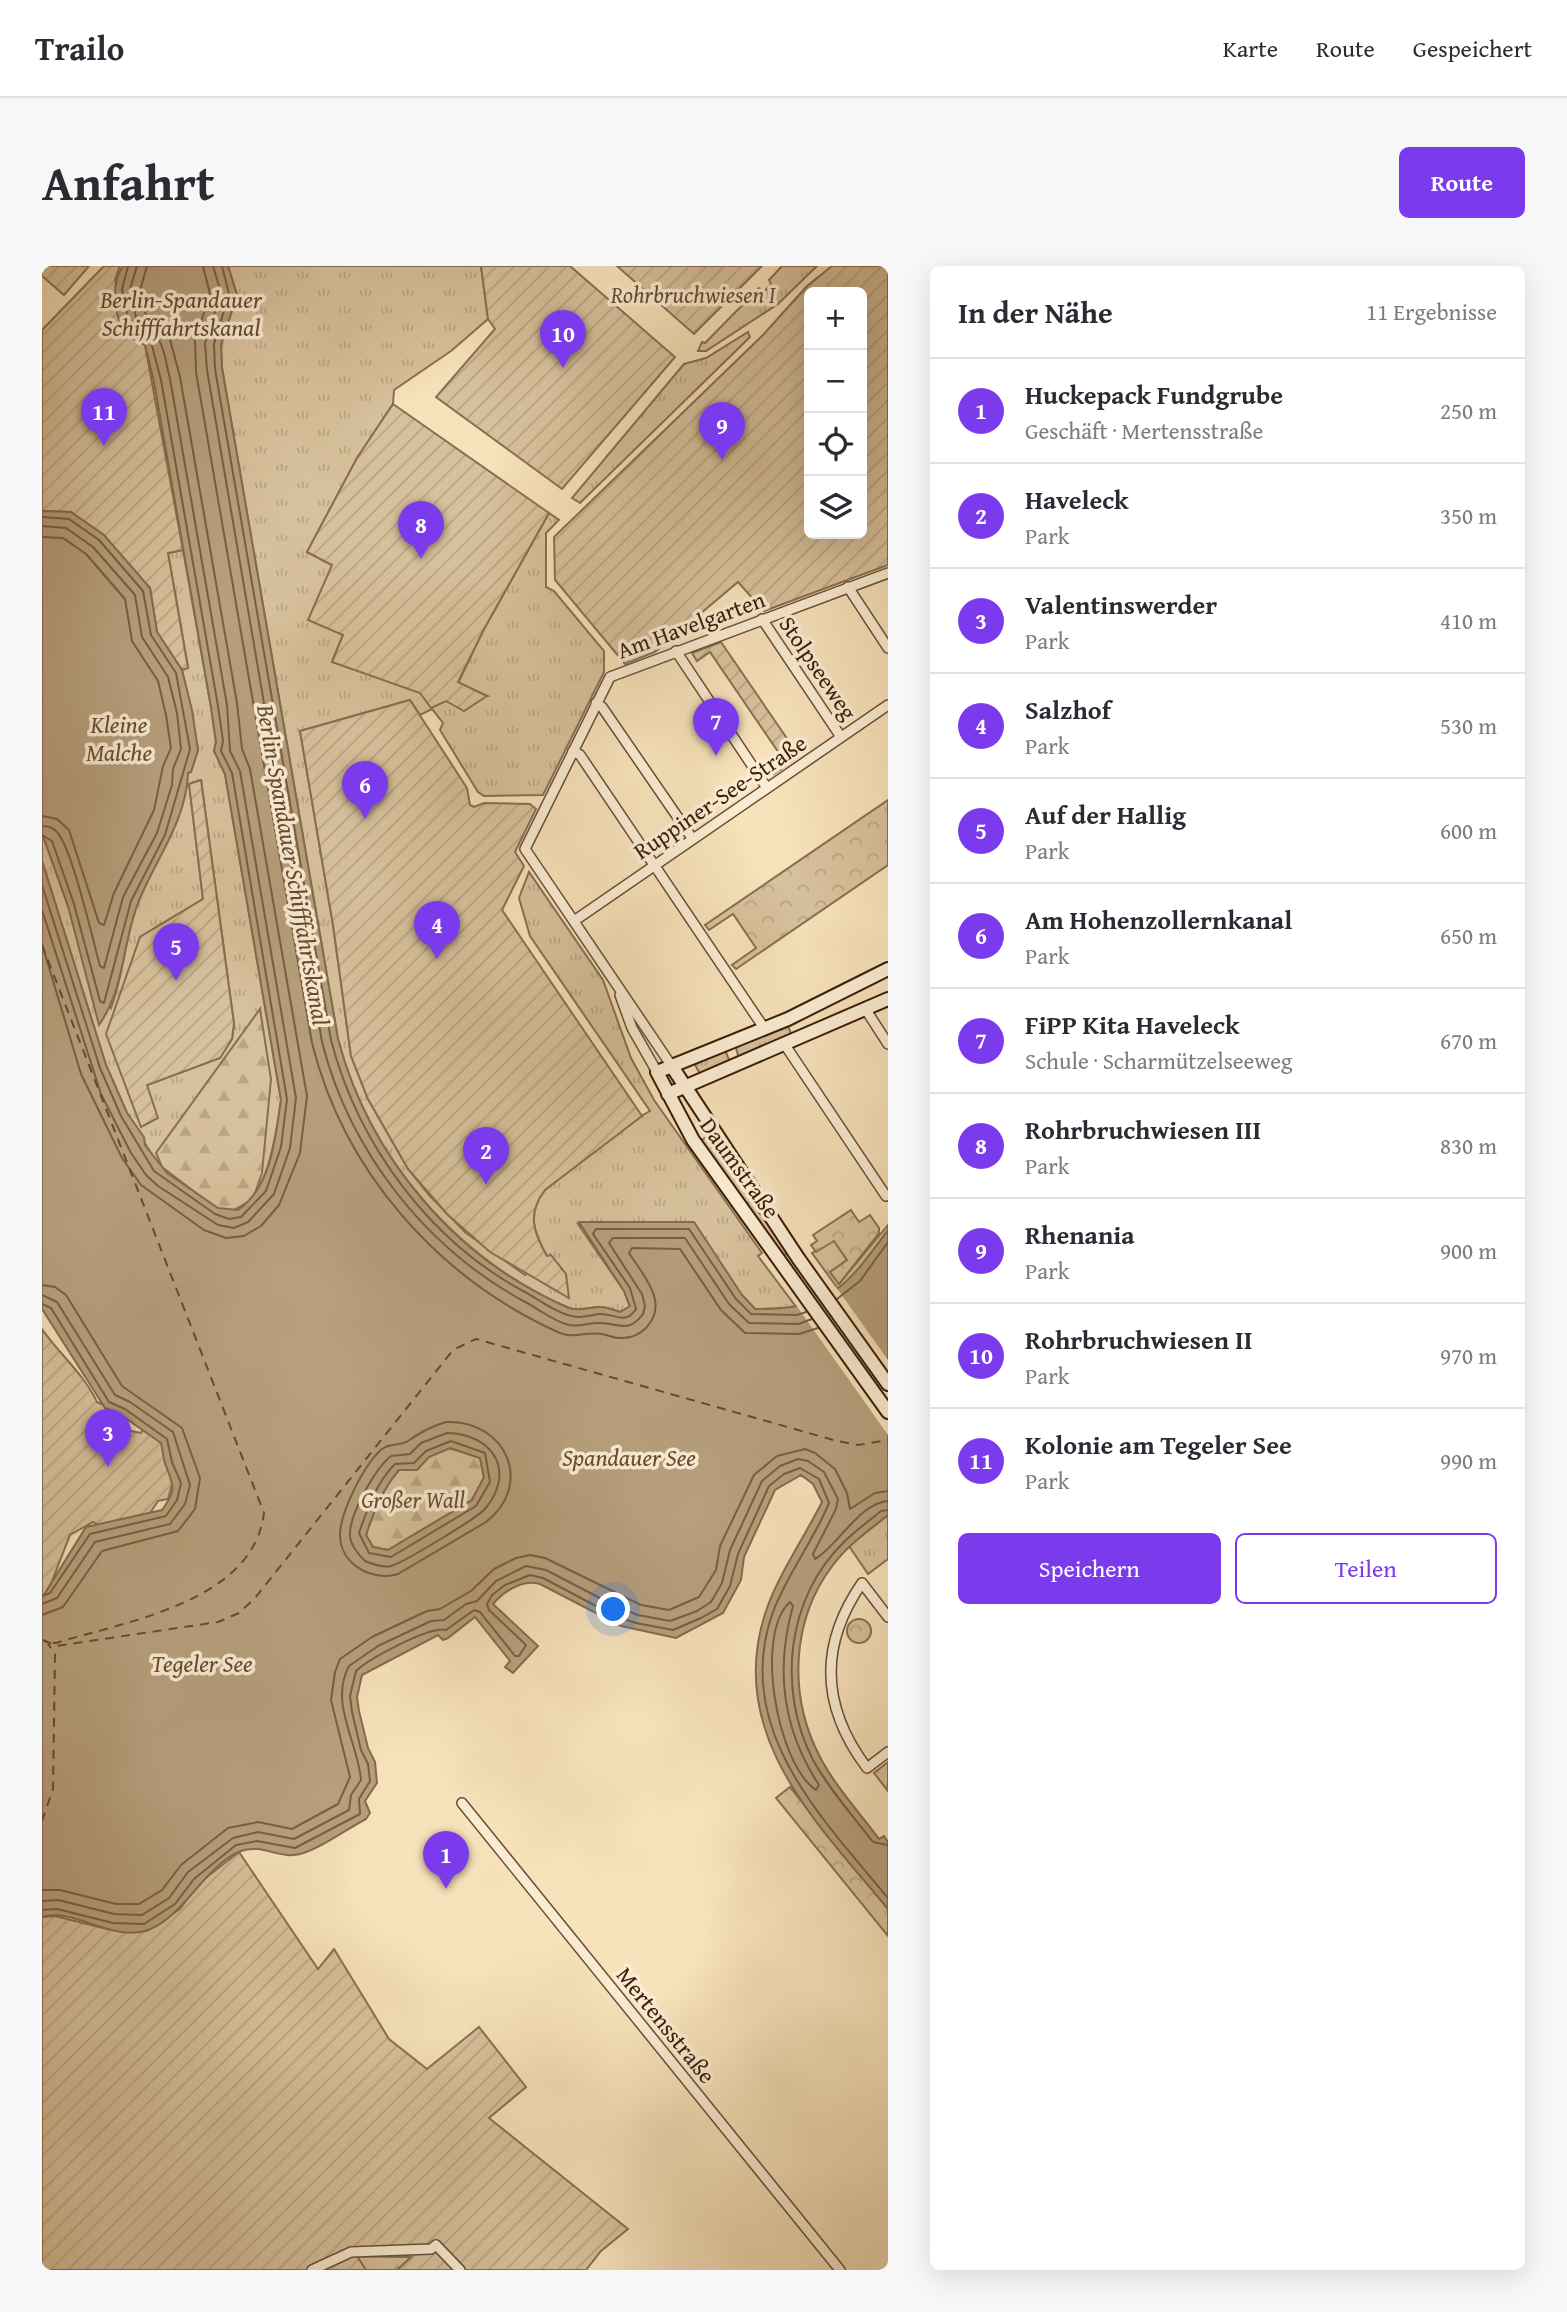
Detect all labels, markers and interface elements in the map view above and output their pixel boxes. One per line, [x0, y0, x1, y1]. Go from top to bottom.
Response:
text: Trailo [35, 24, 124, 72]
text: Karte [1223, 31, 1278, 66]
text: Route [1316, 31, 1375, 66]
text: Gespeichert [1413, 31, 1532, 66]
text: Anfahrt [42, 146, 215, 218]
button: Route [1399, 147, 1525, 218]
park label: Rohrbruchwiesen I [610, 278, 777, 311]
water label: Berlin-Spandauer Schifffahrtskanal [99, 282, 263, 345]
map controls [804, 287, 867, 539]
button: + [804, 287, 867, 350]
text: In der Nähe [958, 290, 1113, 334]
text: 11 Ergebnisse [1366, 295, 1497, 328]
pin: 10 [540, 310, 586, 368]
button: − [804, 350, 867, 413]
text: Huckepack Fundgrube [1025, 375, 1283, 414]
pin: 11 [81, 388, 127, 446]
text: 1 [975, 394, 987, 427]
text: 250 m [1440, 394, 1497, 427]
pin: 9 [699, 402, 745, 460]
button: locate [804, 413, 867, 476]
text: Geschäft · Mertensstraße [1025, 414, 1263, 447]
button: layers [804, 476, 867, 539]
text: Haveleck [1025, 480, 1129, 519]
text: 2 [975, 499, 987, 532]
text: 350 m [1440, 499, 1497, 532]
pin: 8 [398, 501, 444, 559]
text: Park [1025, 519, 1069, 552]
street label: Am Havelgarten [612, 582, 770, 667]
text: Valentinswerder [1025, 585, 1217, 624]
text: 3 [975, 604, 987, 637]
text: 410 m [1440, 604, 1497, 637]
street label: Stolpseeweg [772, 609, 866, 727]
text: Park [1025, 624, 1069, 657]
text: Salzhof [1025, 690, 1111, 729]
pin: 7 [693, 698, 739, 756]
water label: Berlin-Spandauer Schifffahrtskanal [248, 701, 339, 1028]
water label: Kleine Malche [86, 707, 152, 770]
text: 4 [975, 709, 987, 742]
text: 530 m [1440, 709, 1497, 742]
street label: Ruppiner-See-Straße [627, 726, 813, 867]
text: Park [1025, 729, 1069, 762]
pin: 6 [342, 761, 388, 819]
text: Auf der Hallig [1025, 795, 1186, 834]
text: 5 [975, 814, 987, 847]
text: 600 m [1440, 814, 1497, 847]
text: Park [1025, 834, 1069, 867]
text: Am Hohenzollernkanal [1025, 900, 1292, 939]
pin: 4 [414, 901, 460, 959]
text: 6 [975, 919, 987, 952]
text: 650 m [1440, 919, 1497, 952]
pin: 5 [153, 923, 199, 981]
text: Park [1025, 939, 1069, 972]
text: FiPP Kita Haveleck [1025, 1005, 1240, 1044]
text: 7 [975, 1024, 987, 1057]
text: 670 m [1440, 1024, 1497, 1057]
text: Schule · Scharmützelseeweg [1025, 1044, 1292, 1077]
street label: Daumstraße [692, 1110, 788, 1225]
text: Rohrbruchwiesen III [1025, 1110, 1261, 1149]
pin: 2 [463, 1127, 509, 1185]
text: 8 [975, 1129, 987, 1162]
text: 830 m [1440, 1129, 1497, 1162]
text: Park [1025, 1149, 1069, 1182]
text: Rhenania [1025, 1215, 1135, 1254]
text: 9 [975, 1234, 987, 1267]
text: 900 m [1440, 1234, 1497, 1267]
text: Park [1025, 1254, 1069, 1287]
text: Rohrbruchwiesen II [1025, 1320, 1252, 1359]
text: 10 [969, 1339, 993, 1372]
text: 970 m [1440, 1339, 1497, 1372]
text: Park [1025, 1359, 1069, 1392]
pin: 3 [85, 1409, 131, 1467]
text: Kolonie am Tegeler See [1025, 1425, 1292, 1464]
water label: Spandauer See [562, 1440, 696, 1475]
text: 11 [969, 1444, 993, 1477]
text: 990 m [1440, 1444, 1497, 1477]
text: Park [1025, 1464, 1069, 1497]
park label: Großer Wall [361, 1483, 465, 1516]
button: Speichern [958, 1533, 1221, 1604]
button: Teilen [1235, 1533, 1497, 1604]
your location [596, 1592, 630, 1626]
water label: Tegeler See [151, 1646, 253, 1681]
pin: 1 [423, 1831, 469, 1889]
street label: Mertensstraße [609, 1959, 724, 2090]

